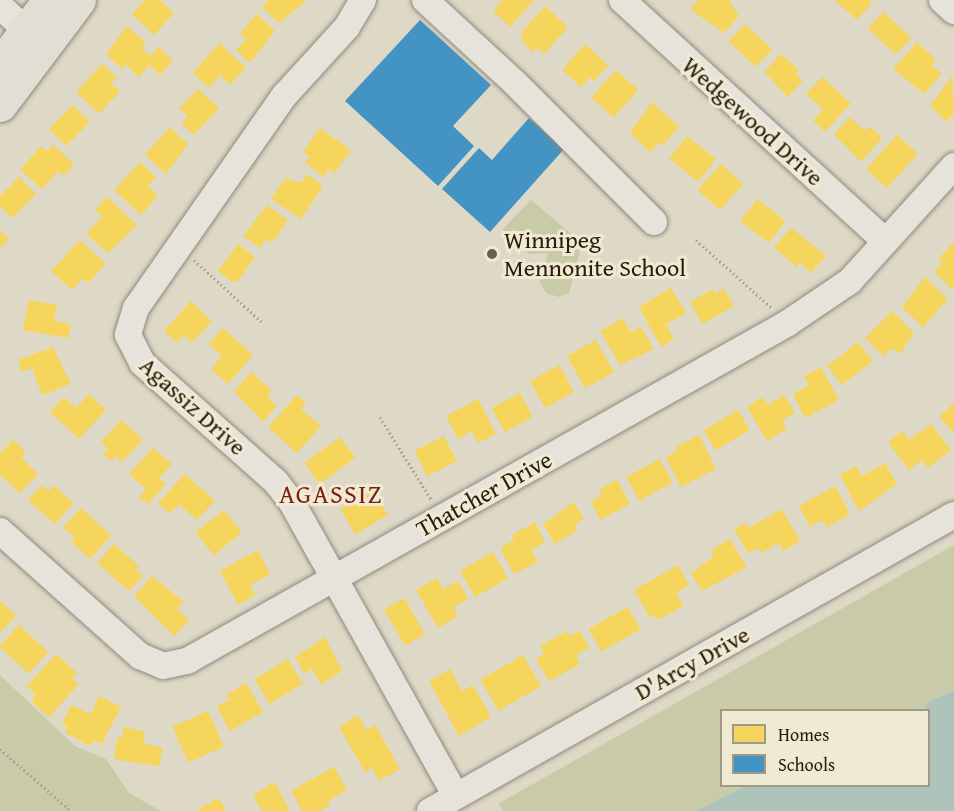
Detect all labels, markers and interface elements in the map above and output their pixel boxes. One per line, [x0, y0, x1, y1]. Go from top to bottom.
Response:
street label: Wedgewood Drive [677, 50, 829, 192]
place label: Winnipeg Mennonite School [504, 226, 686, 282]
marker: Winnipeg Mennonite School [485, 247, 499, 261]
street label: Agassiz Drive [134, 351, 252, 461]
street label: Thatcher Drive [411, 445, 557, 543]
district label: AGASSIZ [279, 478, 383, 510]
street label: D'Arcy Drive [630, 620, 754, 706]
legend [720, 709, 930, 787]
text: Homes [778, 721, 829, 748]
text: Schools [778, 751, 835, 778]

